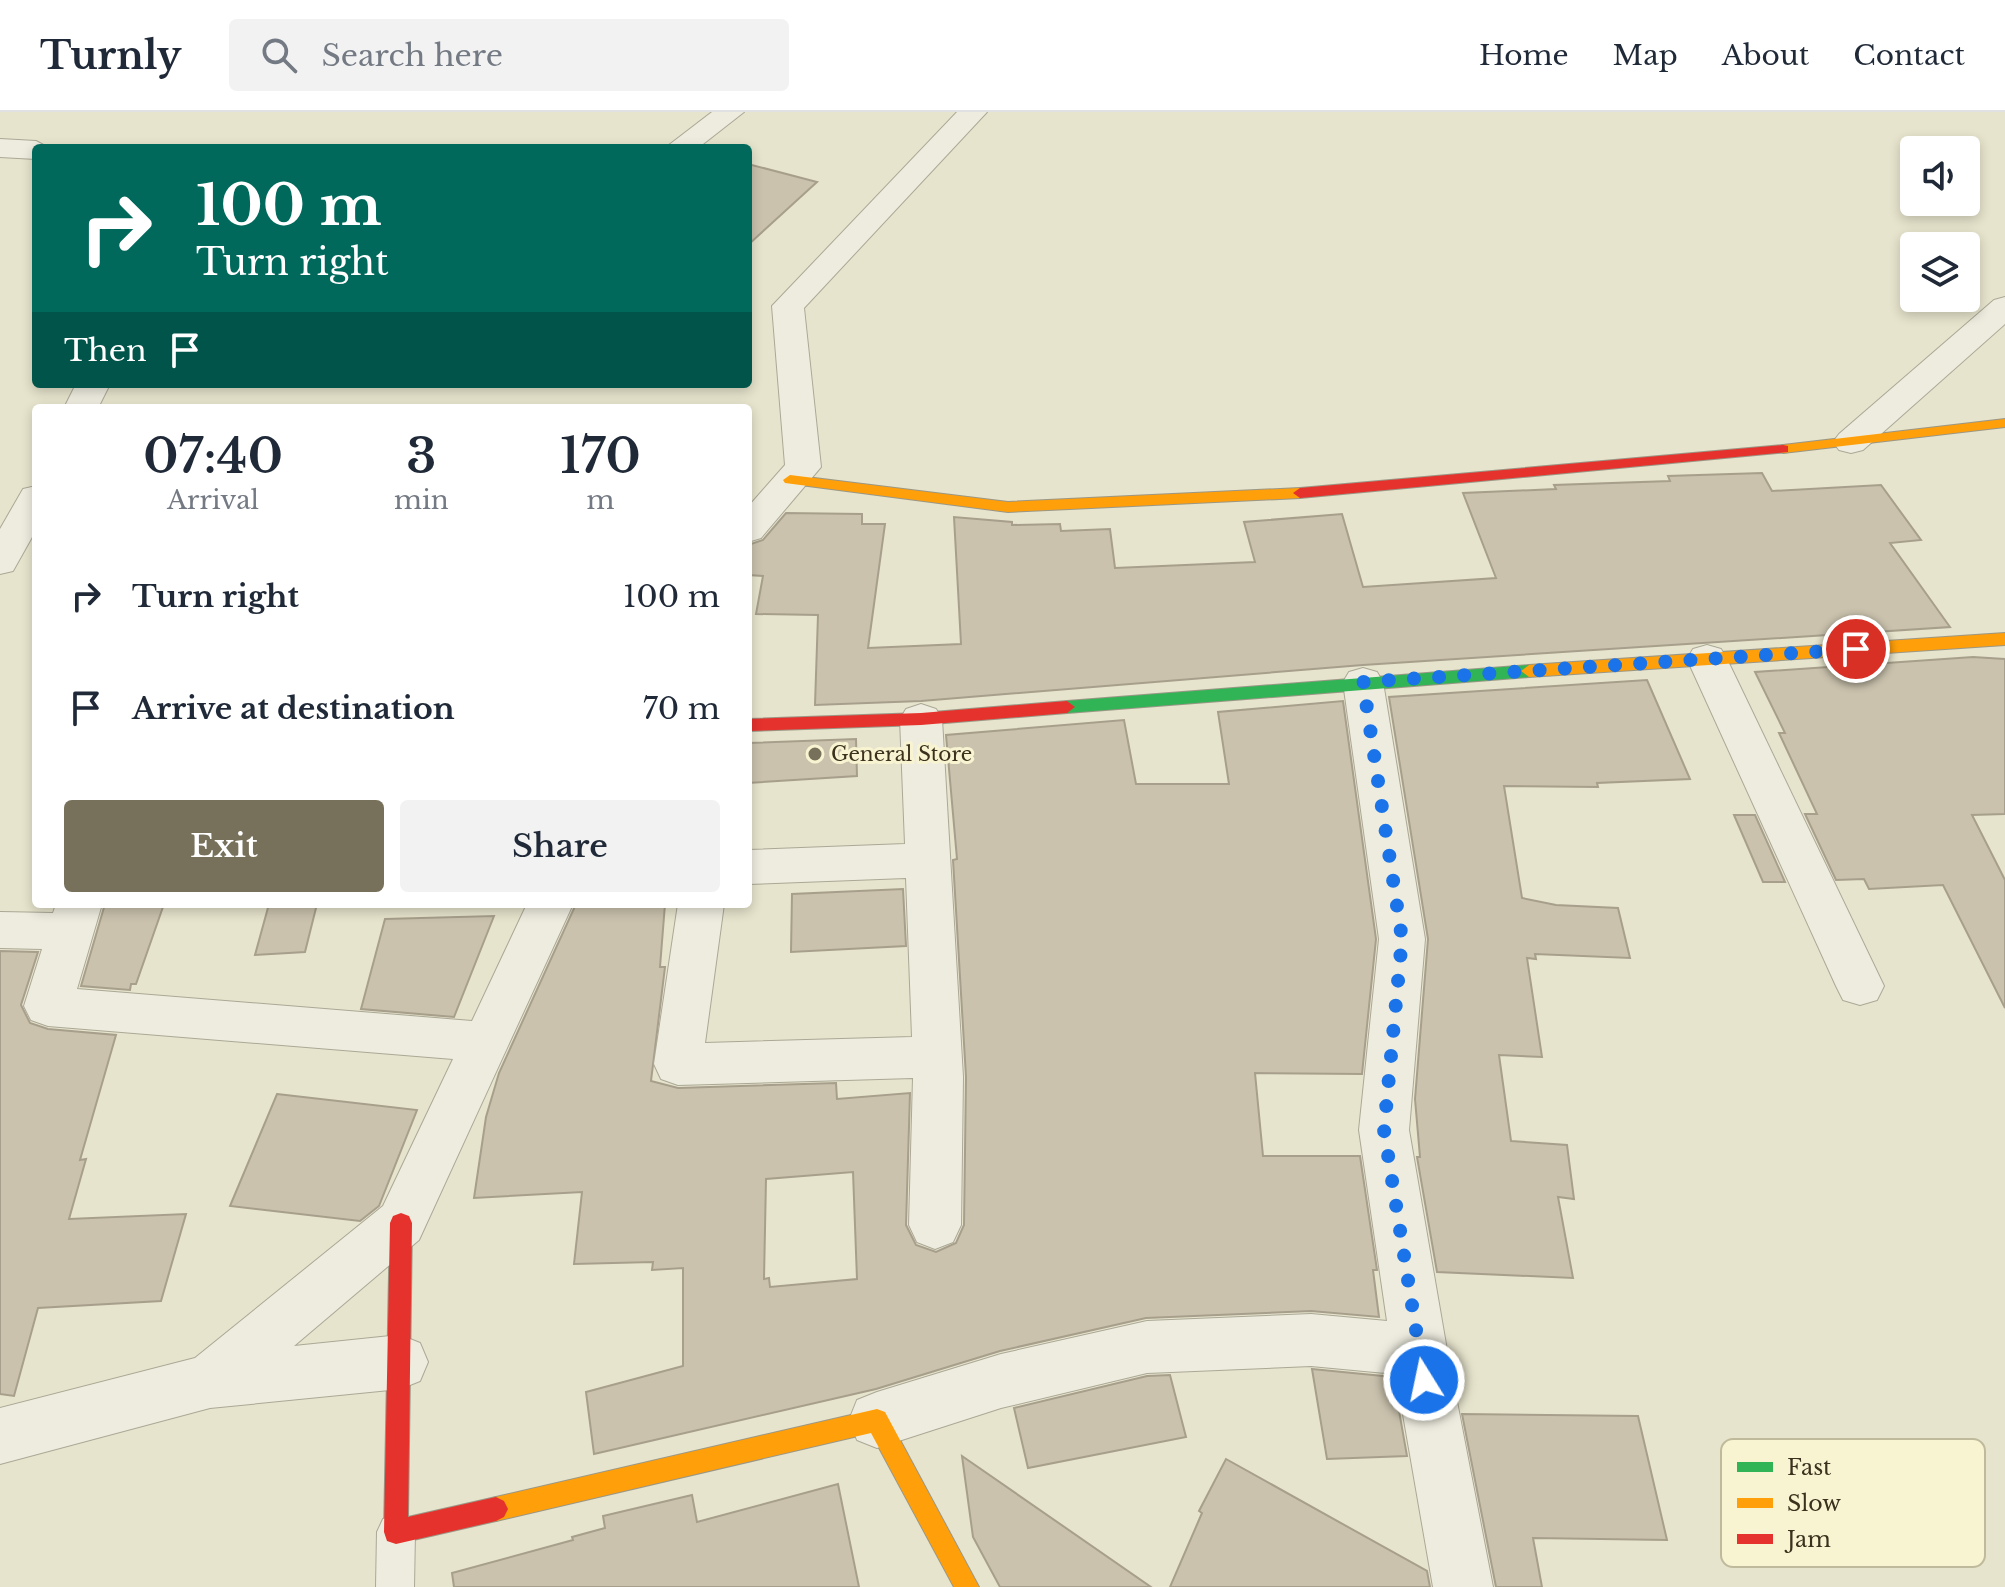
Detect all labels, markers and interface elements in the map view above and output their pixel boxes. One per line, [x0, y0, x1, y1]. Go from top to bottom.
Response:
search box [229, 19, 789, 91]
text: Turnly [40, 32, 181, 79]
icon: search [257, 33, 301, 77]
text: Search here [321, 37, 503, 74]
text: Home [1479, 38, 1569, 73]
text: Map [1613, 38, 1678, 73]
text: About [1722, 38, 1809, 73]
text: Contact [1853, 38, 1965, 73]
map controls [1900, 136, 1980, 312]
button: sound [1900, 136, 1980, 216]
text: 100 m [196, 171, 382, 240]
icon: right [64, 176, 168, 280]
button: layers [1900, 232, 1980, 312]
text: Turn right [196, 240, 389, 285]
icon: arrive [163, 328, 207, 372]
text: Then [64, 332, 147, 369]
text: 07:40 [143, 426, 283, 486]
text: 3 [406, 426, 437, 486]
text: 170 [560, 426, 641, 486]
text: Arrival [167, 484, 259, 516]
text: min [394, 484, 449, 516]
text: m [586, 484, 614, 516]
icon: right [64, 574, 108, 618]
text: Turn right [132, 578, 299, 615]
text: 100 m [623, 578, 720, 615]
pin [1822, 615, 1890, 683]
icon: arrive [1834, 627, 1878, 671]
icon: arrive [64, 686, 108, 730]
text: Arrive at destination [132, 690, 455, 727]
text: 70 m [643, 690, 720, 727]
place label: General Store [831, 742, 972, 766]
marker: General Store [806, 745, 824, 763]
button: Exit [64, 800, 384, 892]
button: Share [400, 800, 720, 892]
position arrow [1382, 1338, 1466, 1422]
legend [1721, 1439, 1985, 1567]
text: Fast [1787, 1454, 1832, 1481]
text: Slow [1787, 1490, 1841, 1517]
text: Jam [1784, 1526, 1831, 1553]

